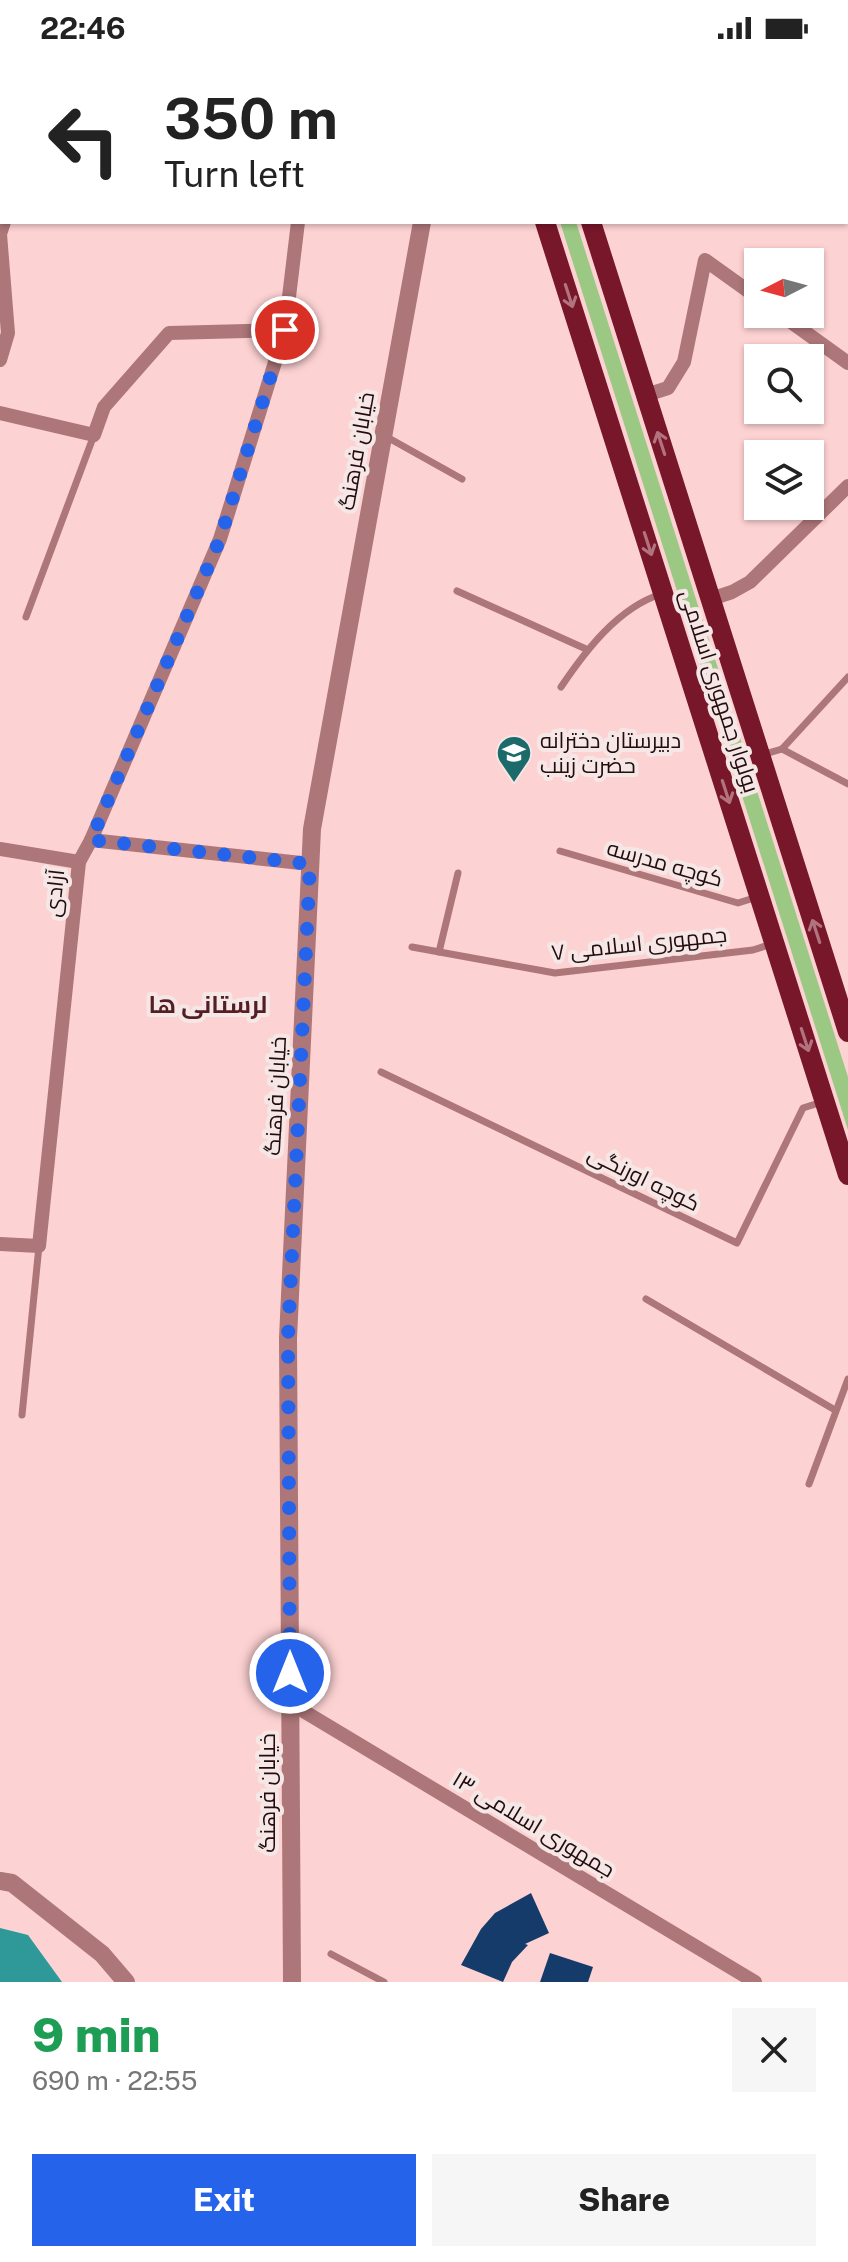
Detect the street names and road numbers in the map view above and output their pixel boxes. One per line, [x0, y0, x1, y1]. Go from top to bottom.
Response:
street label: خیابان فرهنگ [333, 390, 379, 512]
street label: بولوار جمهوری اسلامی [674, 586, 765, 796]
street label: کوچه مدرسه [604, 834, 726, 894]
street label: آزادی [39, 868, 69, 918]
street label: جمهوری اسلامی ۷ [550, 921, 728, 966]
street label: خیابان فرهنگ [259, 1036, 291, 1156]
street label: کوچه اورنگی [583, 1140, 704, 1218]
street label: خیابان فرهنگ [254, 1733, 280, 1853]
street label: جمهوری اسلامی ۱۳ [448, 1765, 620, 1884]

